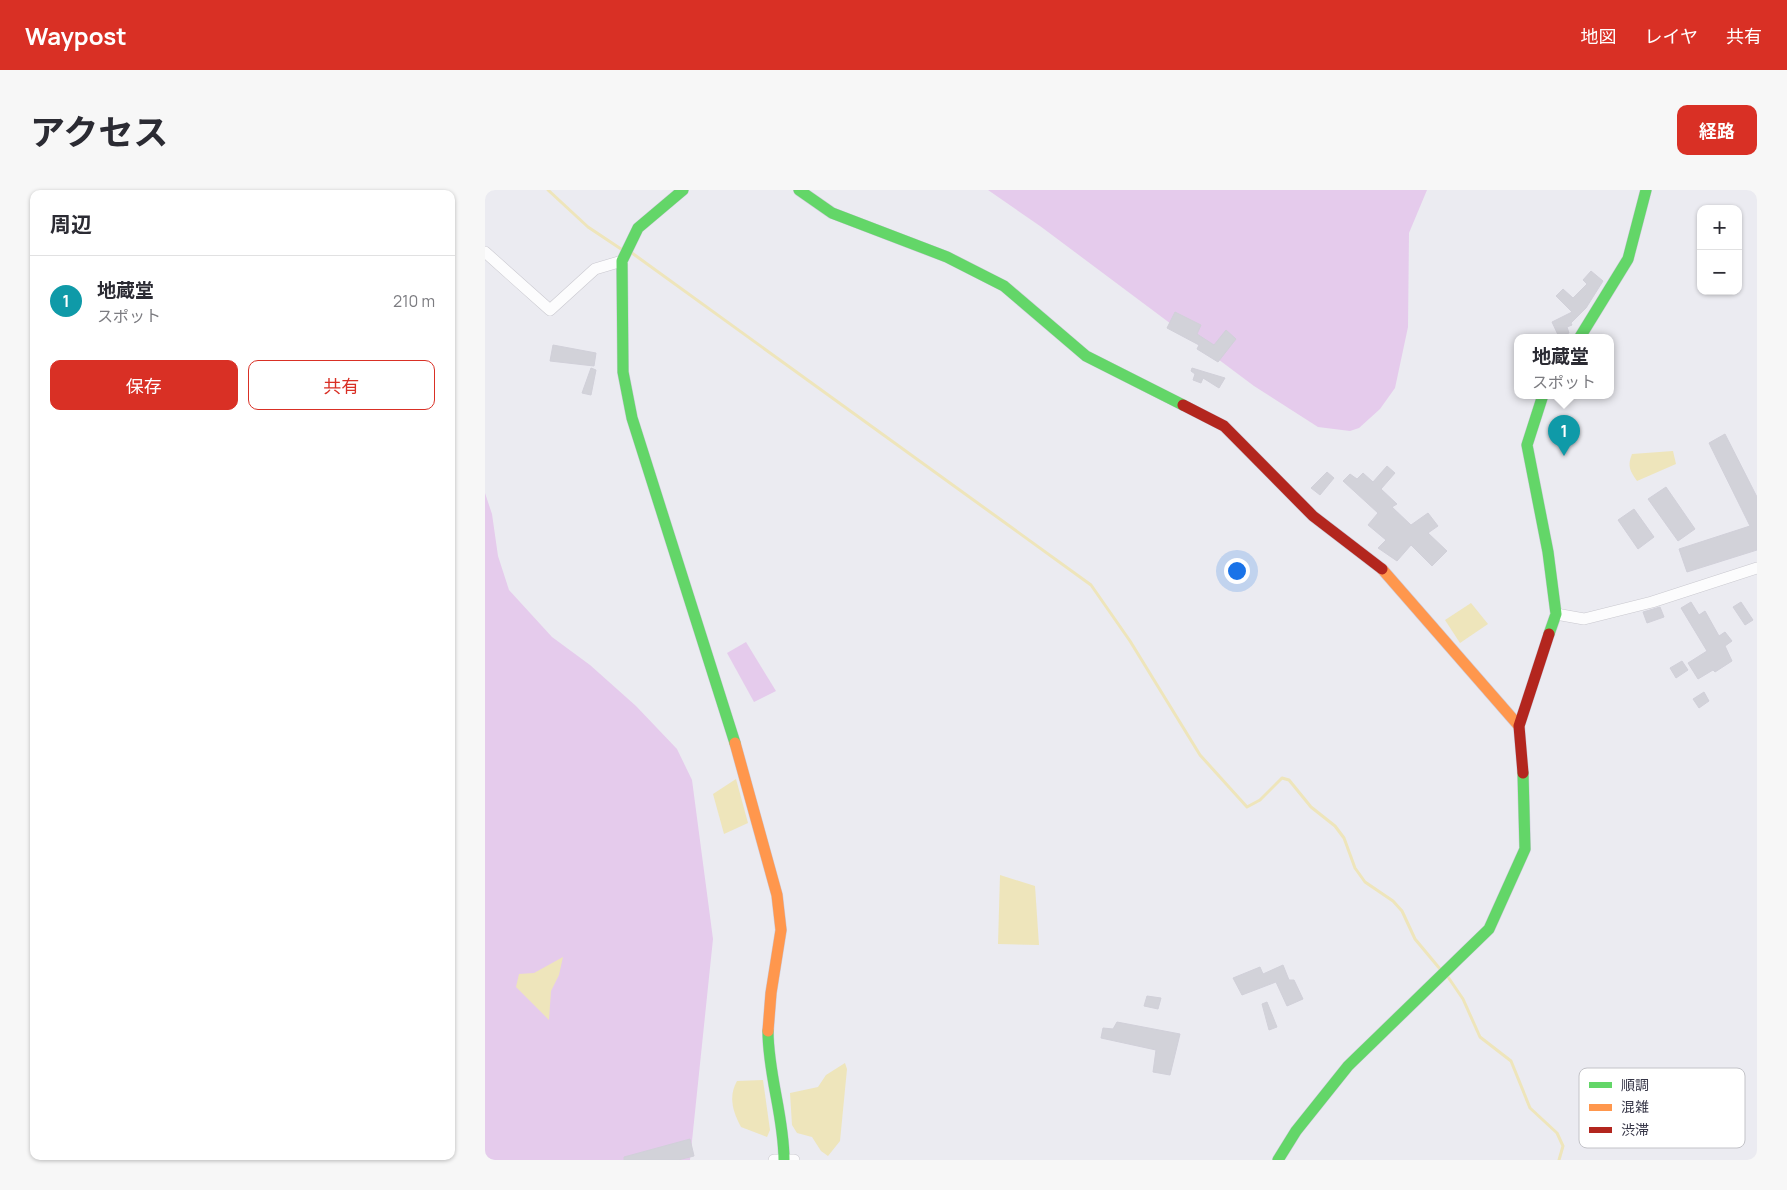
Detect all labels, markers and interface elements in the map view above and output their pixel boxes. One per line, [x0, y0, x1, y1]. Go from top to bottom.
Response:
text: Waypost [25, 19, 127, 52]
text: 地図 [1581, 24, 1617, 48]
text: レイヤ [1645, 24, 1698, 48]
text: 共有 [1726, 24, 1762, 48]
button: 経路 [1677, 105, 1757, 155]
text: アクセス [30, 108, 168, 156]
map controls [1697, 205, 1742, 295]
button: + [1697, 205, 1742, 250]
text: 周辺 [50, 210, 92, 238]
button: − [1697, 250, 1742, 295]
text: 地蔵堂 [97, 277, 154, 303]
text: 1 [62, 290, 70, 312]
text: 210 m [393, 290, 435, 312]
text: スポット [97, 305, 161, 327]
popup [1514, 334, 1614, 399]
text: 地蔵堂 [1532, 343, 1589, 369]
button: 保存 [50, 360, 238, 410]
button: 共有 [248, 360, 435, 410]
text: スポット [1532, 371, 1596, 393]
pin: 1 [1548, 415, 1580, 456]
your location [1224, 558, 1250, 584]
legend [1579, 1068, 1745, 1148]
text: 順調 [1621, 1075, 1649, 1094]
text: 混雑 [1621, 1097, 1649, 1116]
text: 渋滞 [1621, 1120, 1649, 1139]

